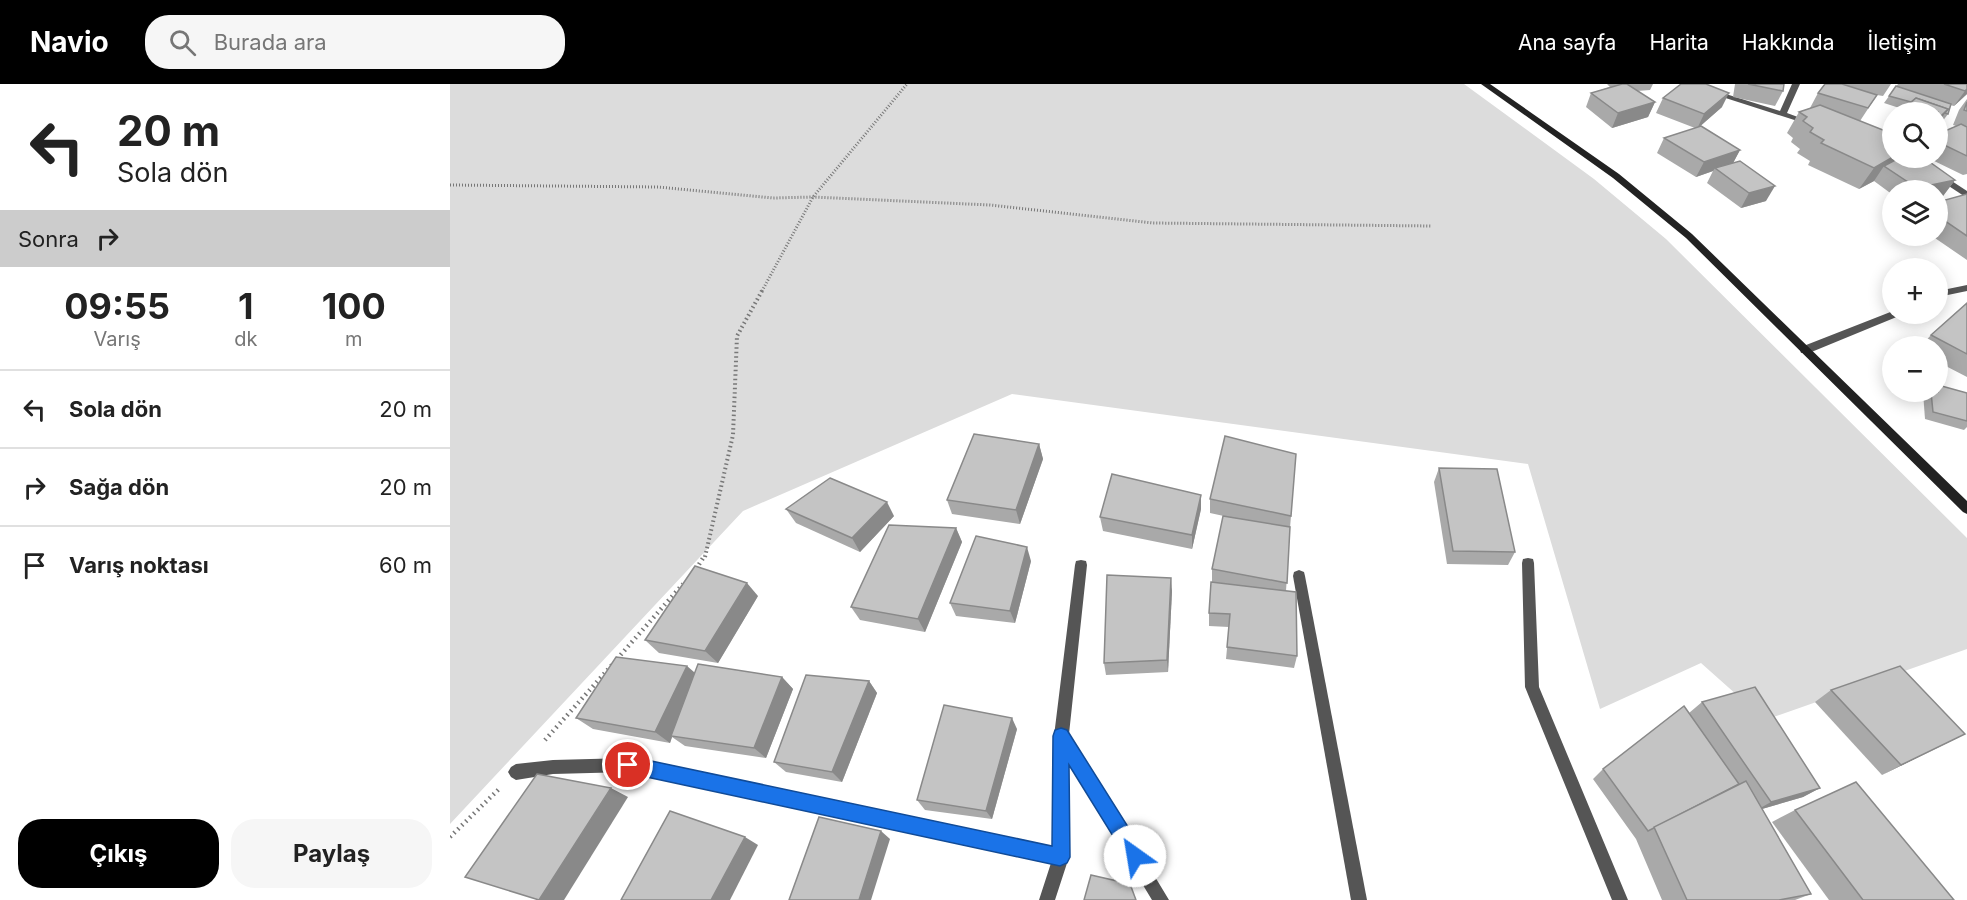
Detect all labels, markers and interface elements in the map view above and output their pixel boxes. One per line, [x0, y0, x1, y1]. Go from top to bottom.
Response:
search box [145, 15, 565, 69]
text: Navio [30, 25, 109, 59]
icon: search [166, 26, 199, 59]
text: Burada ara [214, 29, 327, 55]
text: Ana sayfa [1518, 30, 1616, 55]
text: Harita [1649, 30, 1709, 55]
text: Hakkında [1742, 30, 1835, 55]
text: İletişim [1868, 30, 1937, 55]
map controls [1882, 102, 1948, 402]
button: search [1882, 102, 1948, 168]
text: 20 m [117, 105, 220, 156]
icon: left [18, 108, 96, 186]
text: Sola dön [117, 156, 228, 189]
button: layers [1882, 180, 1948, 246]
icon: right [91, 222, 124, 255]
text: Sonra [18, 226, 79, 252]
button: + [1882, 258, 1948, 324]
text: 09:55 [64, 284, 170, 328]
text: 1 [238, 284, 254, 328]
text: 100 [322, 284, 386, 328]
text: Varış [93, 327, 141, 351]
text: dk [234, 327, 257, 351]
text: m [345, 327, 362, 351]
button: − [1882, 336, 1948, 402]
icon: left [18, 393, 51, 426]
text: Sola dön [69, 396, 162, 422]
text: 20 m [379, 396, 432, 422]
icon: right [18, 471, 51, 504]
text: Sağa dön [69, 474, 169, 500]
text: 20 m [379, 474, 432, 500]
icon: arrive [18, 549, 51, 582]
text: Varış noktası [69, 552, 209, 578]
text: 60 m [379, 552, 432, 578]
pin [602, 739, 653, 790]
icon: arrive [611, 748, 644, 781]
button: Çıkış [18, 819, 219, 888]
button: Paylaş [231, 819, 432, 888]
position arrow [1103, 824, 1167, 888]

